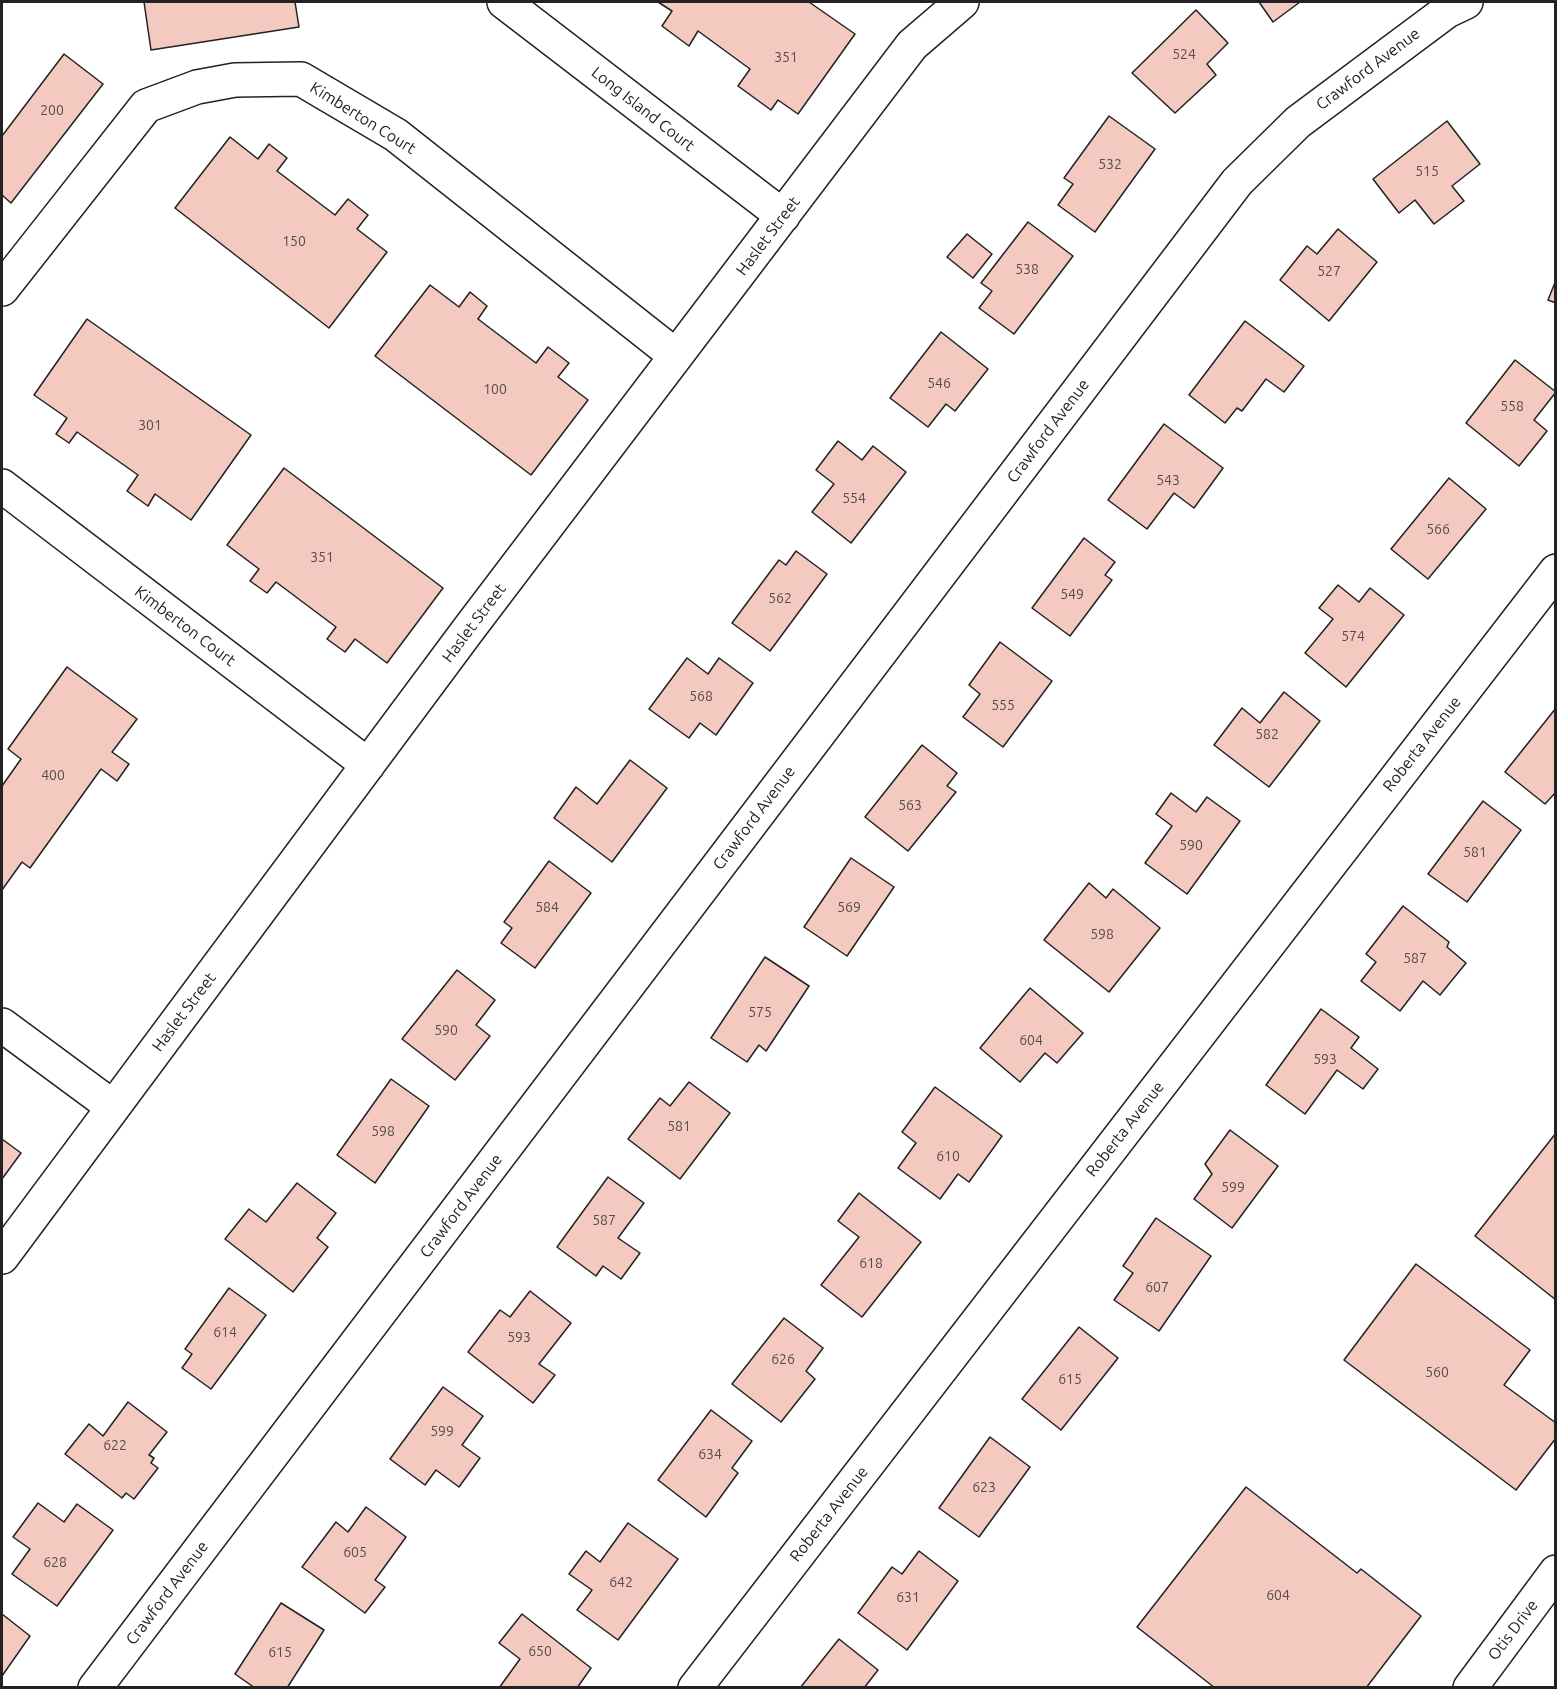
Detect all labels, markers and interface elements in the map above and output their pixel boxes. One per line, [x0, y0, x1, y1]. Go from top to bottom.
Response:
street label: Crawford Avenue [1312, 24, 1424, 114]
house number: 524 [1172, 46, 1196, 62]
house number: 351 [774, 49, 798, 65]
street label: Long Island Court [588, 63, 698, 155]
street label: Kimberton Court [307, 78, 419, 158]
house number: 200 [40, 102, 64, 118]
house number: 532 [1098, 156, 1122, 172]
house number: 515 [1415, 163, 1439, 179]
street label: Haslet Street [732, 193, 804, 279]
house number: 150 [282, 233, 306, 249]
house number: 538 [1015, 261, 1039, 277]
house number: 527 [1317, 263, 1341, 279]
house number: 546 [927, 375, 951, 391]
street label: Crawford Avenue [1003, 375, 1093, 487]
house number: 100 [483, 381, 507, 397]
house number: 558 [1500, 398, 1524, 414]
house number: 301 [138, 417, 162, 433]
house number: 543 [1156, 472, 1180, 488]
house number: 554 [842, 490, 866, 506]
house number: 566 [1426, 521, 1450, 537]
house number: 351 [310, 549, 334, 565]
street label: Haslet Street [438, 580, 510, 666]
street label: Kimberton Court [131, 582, 239, 670]
house number: 549 [1060, 586, 1084, 602]
house number: 562 [768, 590, 792, 606]
house number: 574 [1341, 628, 1365, 644]
house number: 568 [689, 688, 713, 704]
street label: Roberta Avenue [1379, 693, 1465, 795]
house number: 555 [991, 697, 1015, 713]
house number: 582 [1255, 726, 1279, 742]
street label: Crawford Avenue [709, 762, 799, 874]
house number: 400 [41, 767, 65, 783]
house number: 563 [898, 797, 922, 813]
house number: 590 [1179, 837, 1203, 853]
house number: 581 [1463, 844, 1487, 860]
house number: 584 [535, 899, 559, 915]
house number: 569 [837, 899, 861, 915]
house number: 598 [1090, 926, 1114, 942]
house number: 587 [1403, 950, 1427, 966]
street label: Haslet Street [148, 969, 220, 1055]
house number: 575 [748, 1004, 772, 1020]
house number: 590 [434, 1022, 458, 1038]
house number: 604 [1019, 1032, 1043, 1048]
house number: 593 [1313, 1051, 1337, 1067]
street label: Roberta Avenue [1082, 1078, 1168, 1180]
house number: 581 [667, 1118, 691, 1134]
house number: 598 [371, 1123, 395, 1139]
house number: 610 [936, 1148, 960, 1164]
street label: Crawford Avenue [416, 1150, 506, 1262]
house number: 599 [1221, 1179, 1245, 1195]
house number: 587 [592, 1212, 616, 1228]
house number: 618 [859, 1255, 883, 1271]
house number: 607 [1145, 1279, 1169, 1295]
house number: 614 [213, 1324, 237, 1340]
house number: 593 [507, 1329, 531, 1345]
house number: 626 [771, 1351, 795, 1367]
house number: 560 [1425, 1364, 1449, 1380]
house number: 615 [1058, 1371, 1082, 1387]
house number: 599 [430, 1423, 454, 1439]
house number: 622 [103, 1437, 127, 1453]
house number: 634 [698, 1446, 722, 1462]
street label: Roberta Avenue [786, 1463, 872, 1565]
house number: 623 [972, 1479, 996, 1495]
street label: Crawford Avenue [122, 1537, 212, 1649]
house number: 605 [343, 1544, 367, 1560]
house number: 628 [43, 1554, 67, 1570]
house number: 642 [609, 1574, 633, 1590]
house number: 604 [1266, 1587, 1290, 1603]
house number: 631 [896, 1589, 920, 1605]
street label: Otis Drive [1484, 1596, 1542, 1664]
house number: 650 [528, 1643, 552, 1659]
house number: 615 [268, 1644, 292, 1660]

